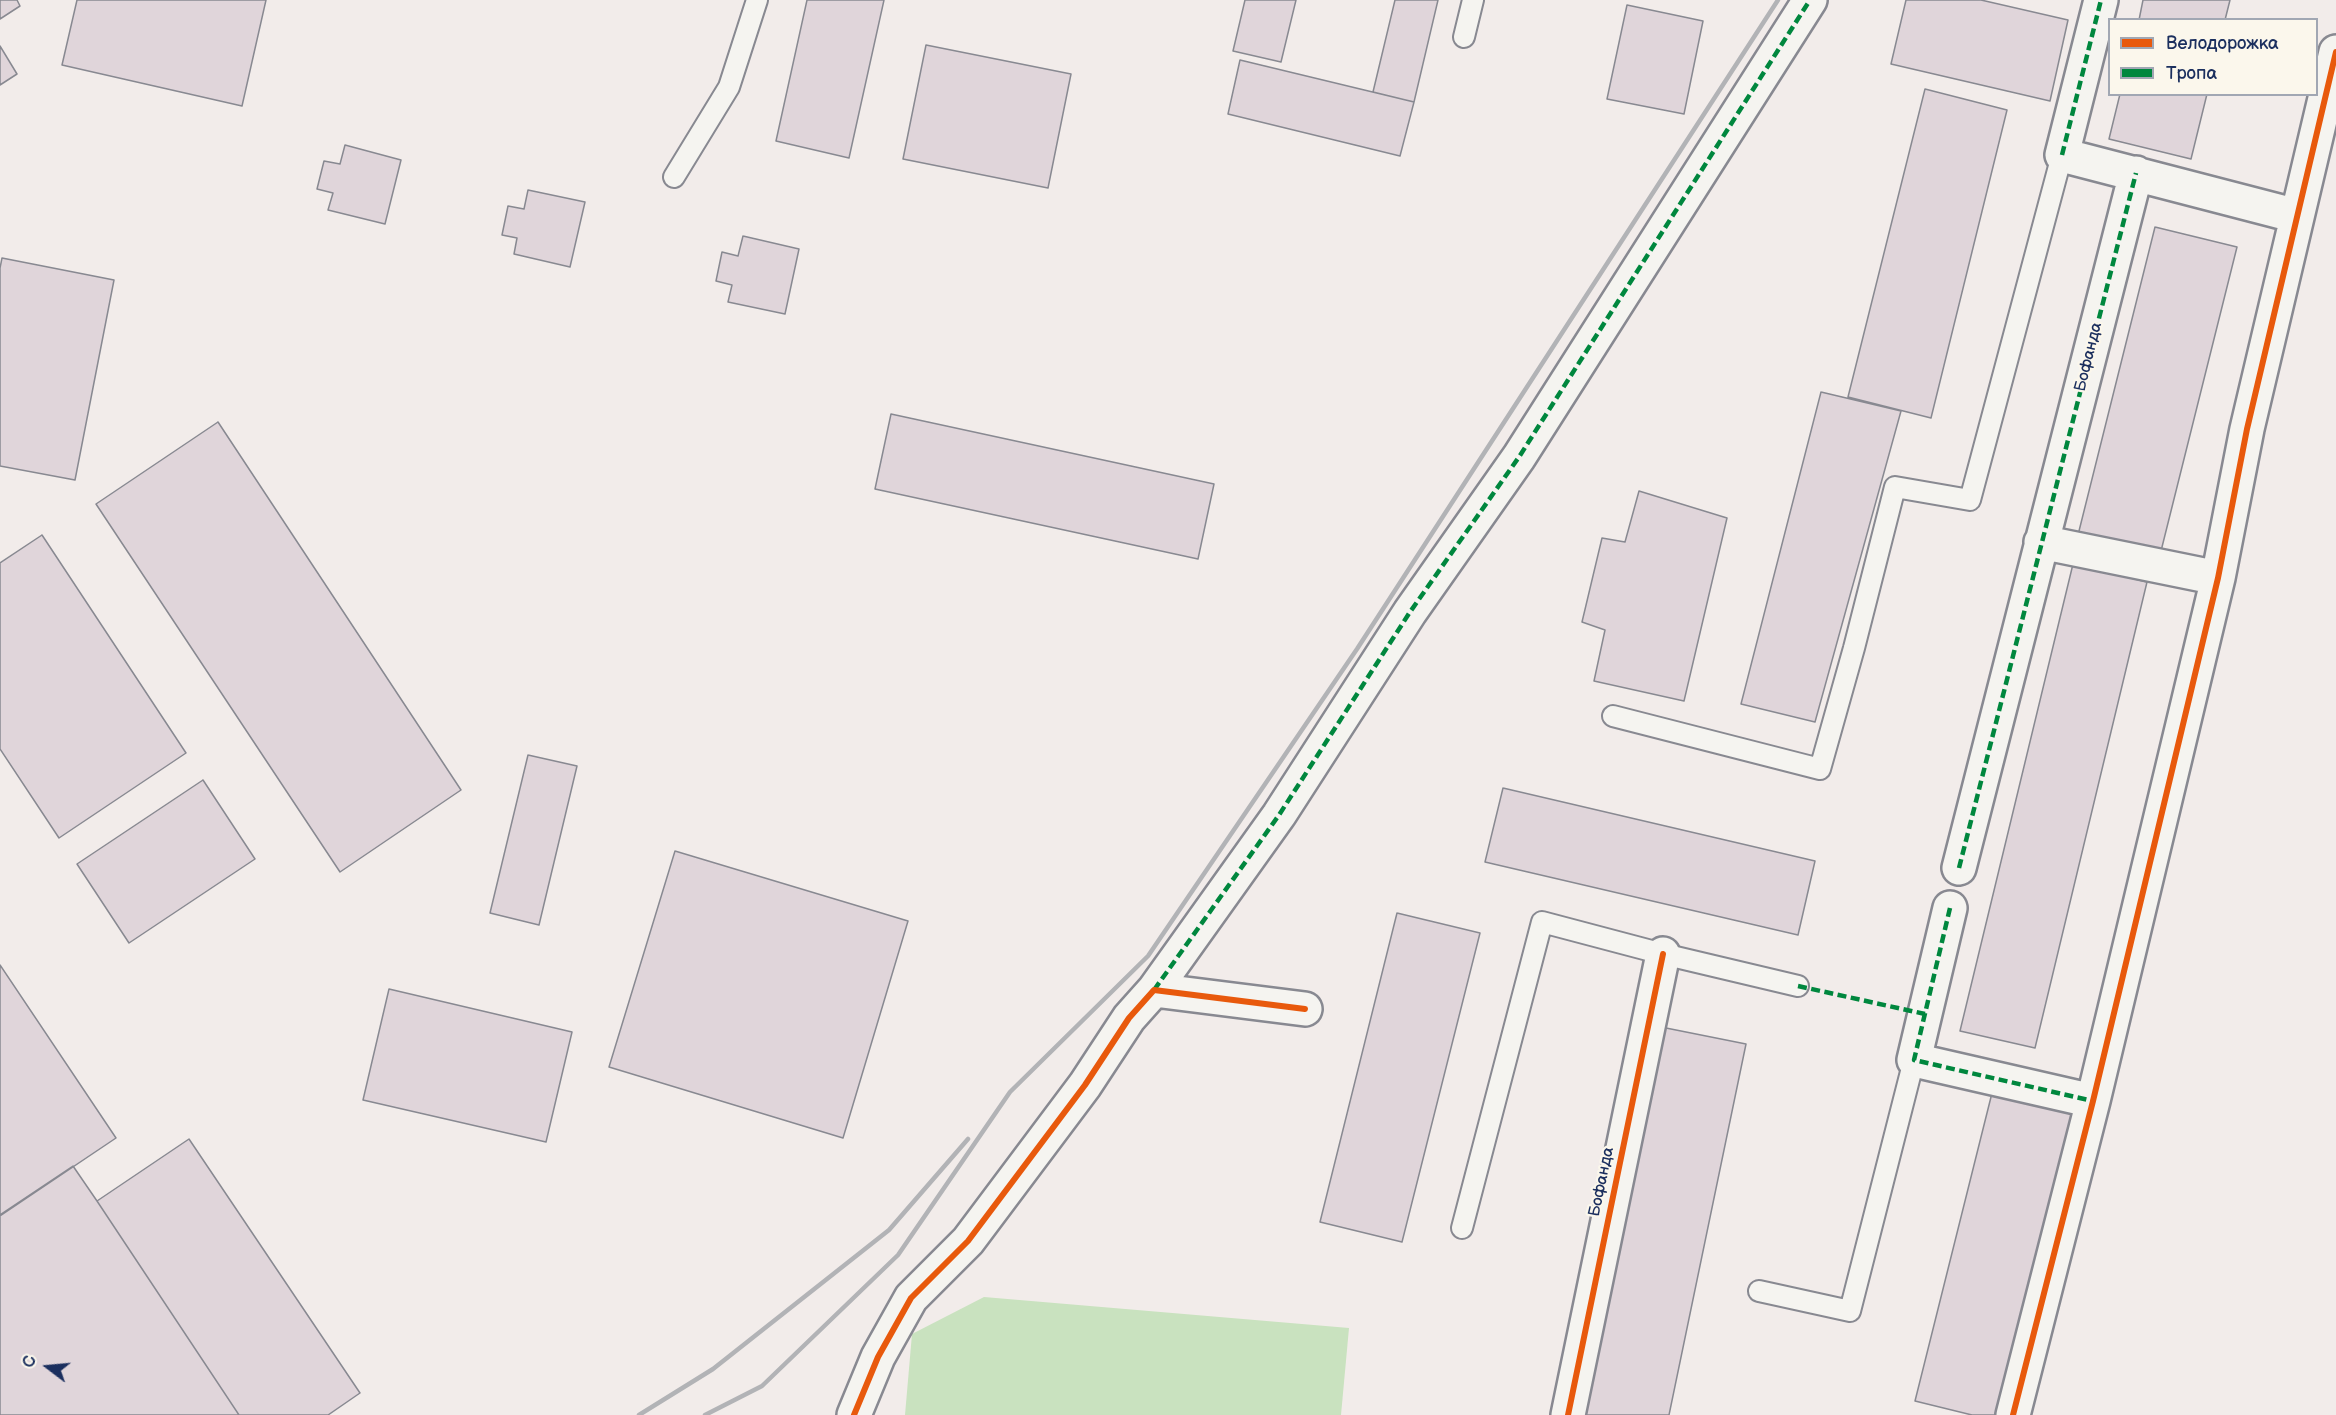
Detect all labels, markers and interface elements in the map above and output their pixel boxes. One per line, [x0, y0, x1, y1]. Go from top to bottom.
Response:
legend [2108, 18, 2318, 96]
text: Велодорожка [2166, 33, 2279, 54]
text: Тропа [2166, 63, 2217, 84]
street label: Бофанда [2071, 320, 2107, 394]
street label: Бофанда [1585, 1146, 1619, 1218]
north arrow [18, 1337, 78, 1397]
text: С [20, 1354, 41, 1370]

